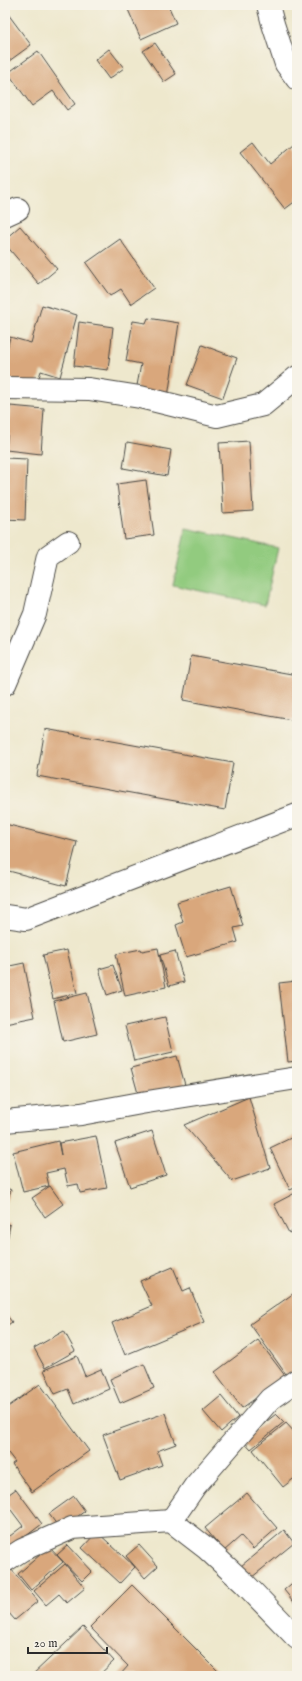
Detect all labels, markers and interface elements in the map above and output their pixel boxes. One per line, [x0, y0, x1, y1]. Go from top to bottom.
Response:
scale bar [28, 1629, 107, 1655]
text: 20 m [34, 1636, 57, 1651]

